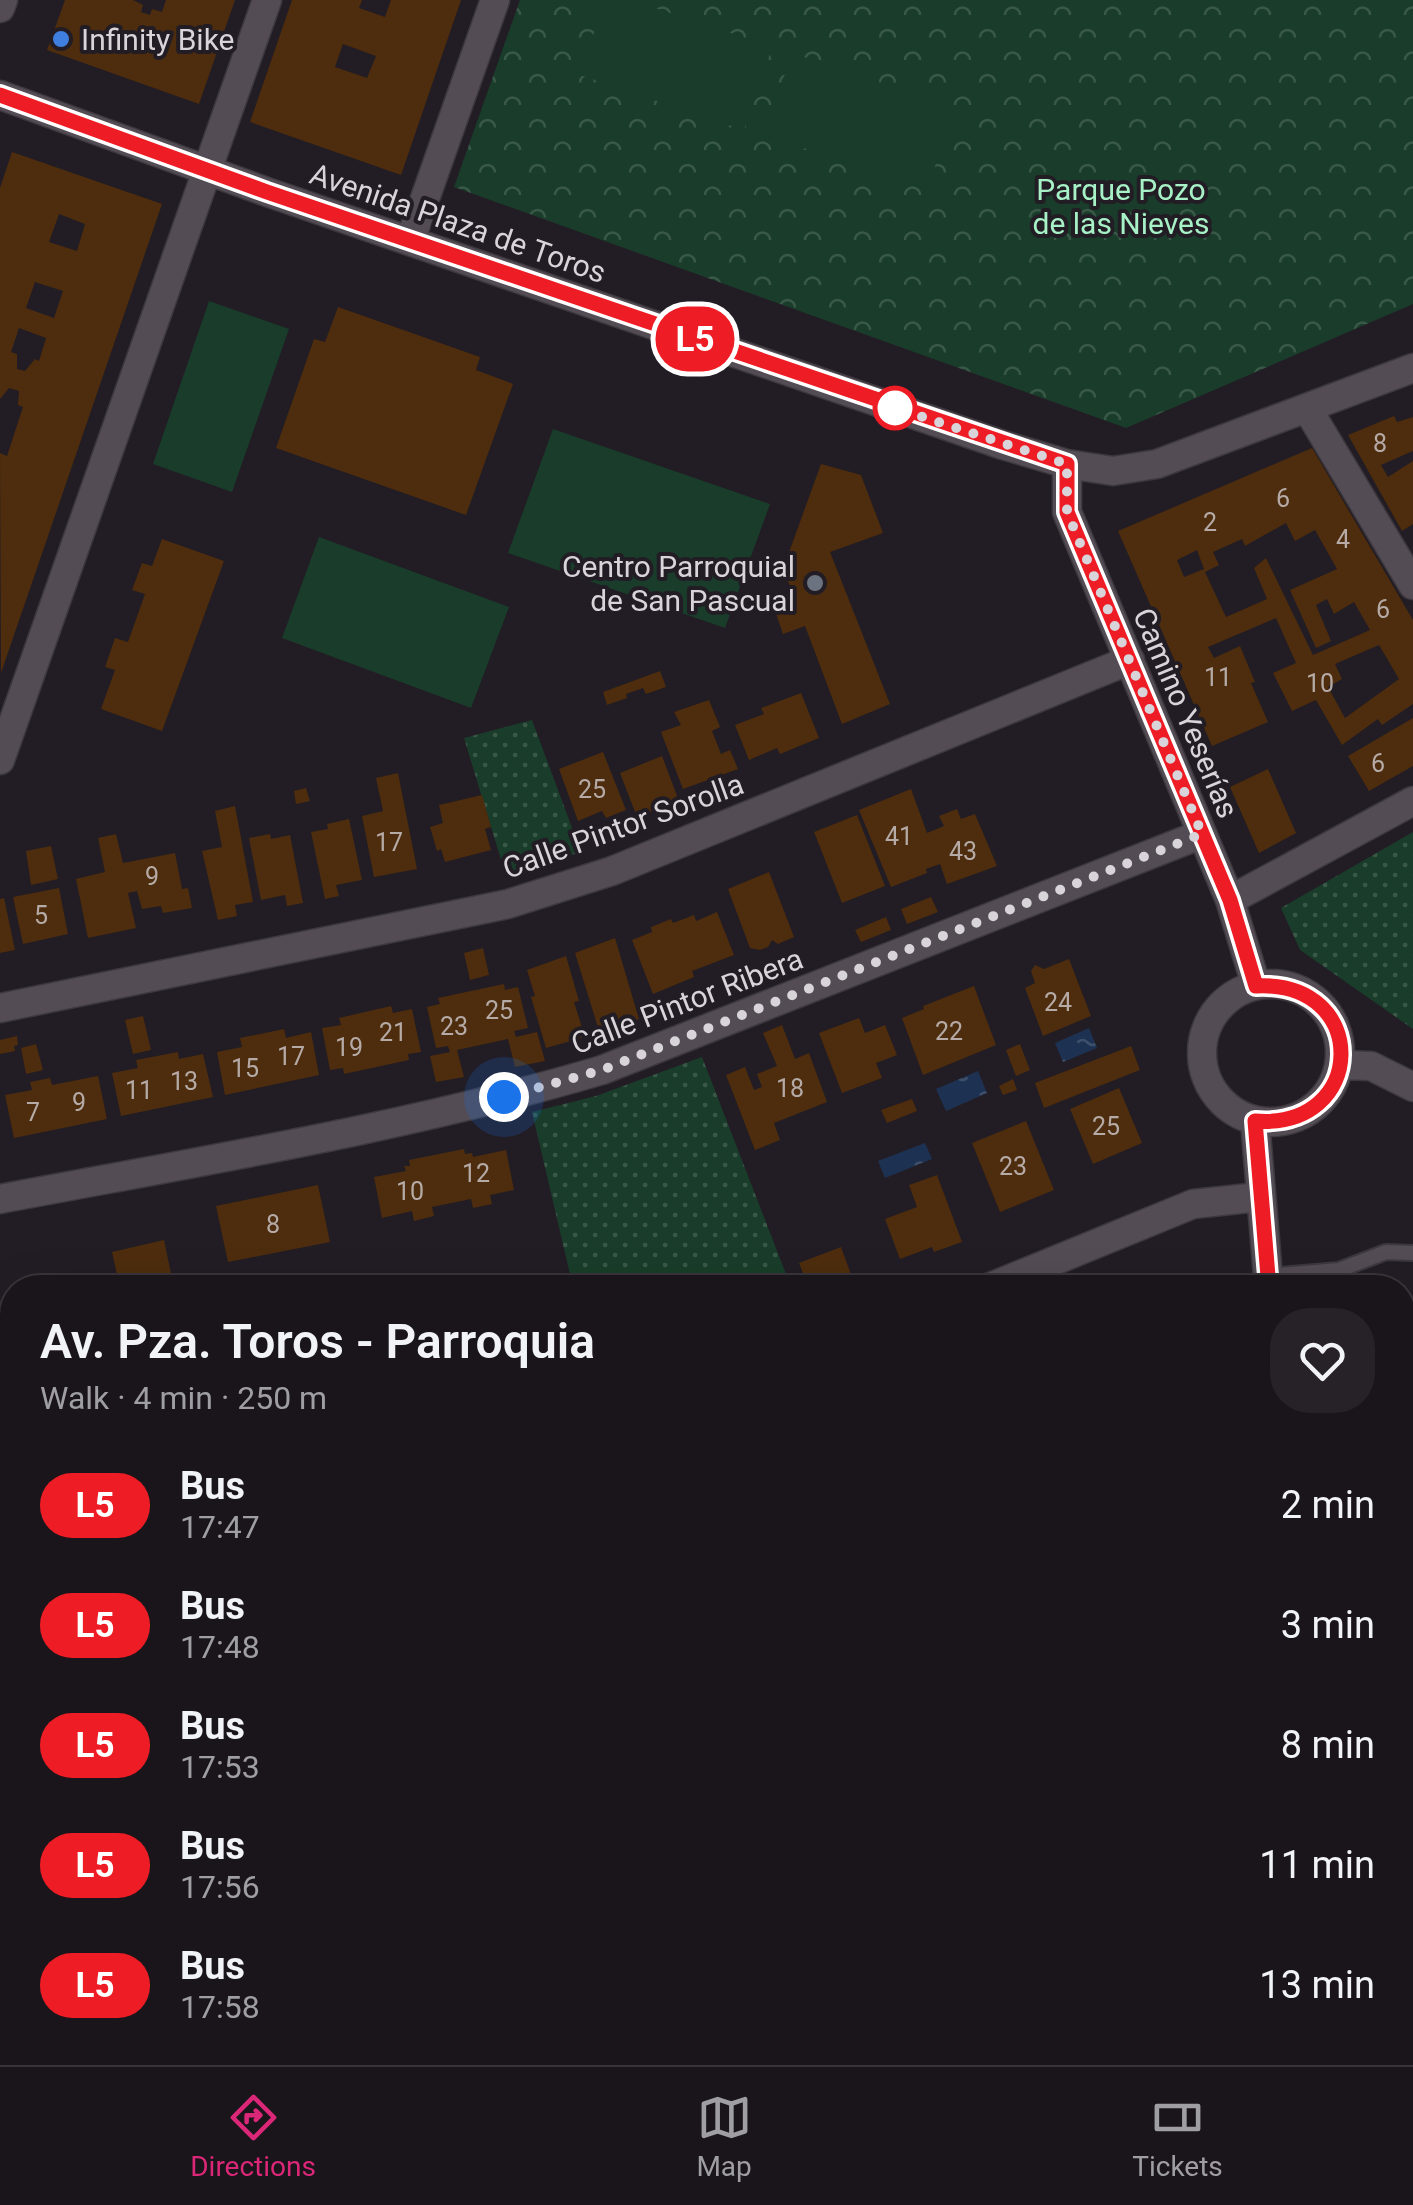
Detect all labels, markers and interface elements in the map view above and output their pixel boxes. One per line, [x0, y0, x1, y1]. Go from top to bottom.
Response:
place label: Infinity Bike [81, 22, 234, 57]
marker: Infinity Bike [50, 28, 72, 50]
street label: Avenida Plaza de Toros [305, 156, 611, 290]
park label: Parque Pozo de las Nieves [1033, 172, 1209, 241]
line badge: L5 [650, 306, 740, 372]
text: L5 [675, 319, 715, 360]
unlabelled marker [874, 387, 916, 429]
house number: 8 [1373, 429, 1387, 458]
house number: 6 [1276, 484, 1290, 513]
house number: 2 [1203, 508, 1217, 537]
house number: 4 [1336, 525, 1350, 554]
place label: Centro Parroquial de San Pascual [562, 549, 795, 618]
marker: Centro Parroquial de San Pascual [804, 572, 826, 594]
house number: 6 [1376, 595, 1390, 624]
street label: Camino Yeserías [1126, 603, 1246, 823]
house number: 11 [1204, 663, 1232, 692]
house number: 10 [1306, 669, 1334, 698]
house number: 6 [1371, 749, 1385, 778]
street label: Calle Pintor Sorolla [498, 766, 748, 886]
house number: 25 [578, 775, 606, 804]
house number: 41 [885, 822, 913, 851]
house number: 17 [375, 828, 403, 857]
house number: 43 [949, 837, 977, 866]
house number: 9 [145, 862, 159, 891]
house number: 5 [34, 901, 48, 930]
street label: Calle Pintor Ribera [566, 941, 808, 1061]
house number: 24 [1044, 988, 1072, 1017]
house number: 25 [485, 996, 513, 1025]
house number: 23 [440, 1012, 468, 1041]
house number: 22 [935, 1017, 963, 1046]
house number: 21 [379, 1018, 407, 1047]
house number: 19 [335, 1033, 363, 1062]
house number: 17 [277, 1042, 305, 1071]
house number: 15 [231, 1054, 259, 1083]
house number: 13 [170, 1067, 198, 1096]
your location [479, 1072, 529, 1122]
house number: 18 [776, 1074, 804, 1103]
house number: 11 [125, 1076, 153, 1105]
house number: 9 [72, 1088, 86, 1117]
house number: 7 [26, 1098, 40, 1127]
house number: 25 [1092, 1112, 1120, 1141]
house number: 23 [999, 1152, 1027, 1181]
house number: 12 [462, 1159, 490, 1188]
house number: 10 [396, 1177, 424, 1206]
house number: 8 [266, 1210, 280, 1239]
button: heart [1270, 1308, 1375, 1413]
text: Av. Pza. Toros - Parroquia [40, 1313, 595, 1370]
text: Walk · 4 min · 250 m [40, 1379, 327, 1417]
text: Bus [180, 1464, 245, 1508]
text: 2 min [1281, 1483, 1375, 1527]
text: L5 [75, 1485, 115, 1526]
text: 17:47 [180, 1508, 260, 1546]
text: Bus [180, 1584, 245, 1628]
text: 3 min [1281, 1603, 1375, 1647]
text: L5 [75, 1605, 115, 1646]
text: 17:48 [180, 1628, 260, 1666]
text: Bus [180, 1704, 245, 1748]
text: 8 min [1281, 1723, 1375, 1767]
text: L5 [75, 1725, 115, 1766]
text: 17:53 [180, 1748, 260, 1786]
text: Bus [180, 1824, 245, 1868]
text: 11 min [1259, 1843, 1375, 1887]
text: L5 [75, 1845, 115, 1886]
text: 17:56 [180, 1868, 260, 1906]
text: Bus [180, 1944, 245, 1988]
text: 13 min [1259, 1963, 1375, 2007]
text: L5 [75, 1965, 115, 2006]
text: 17:58 [180, 1988, 260, 2026]
tab: Directions [190, 2090, 316, 2183]
tab: Map [696, 2090, 752, 2183]
tab: Tickets [1132, 2090, 1223, 2183]

